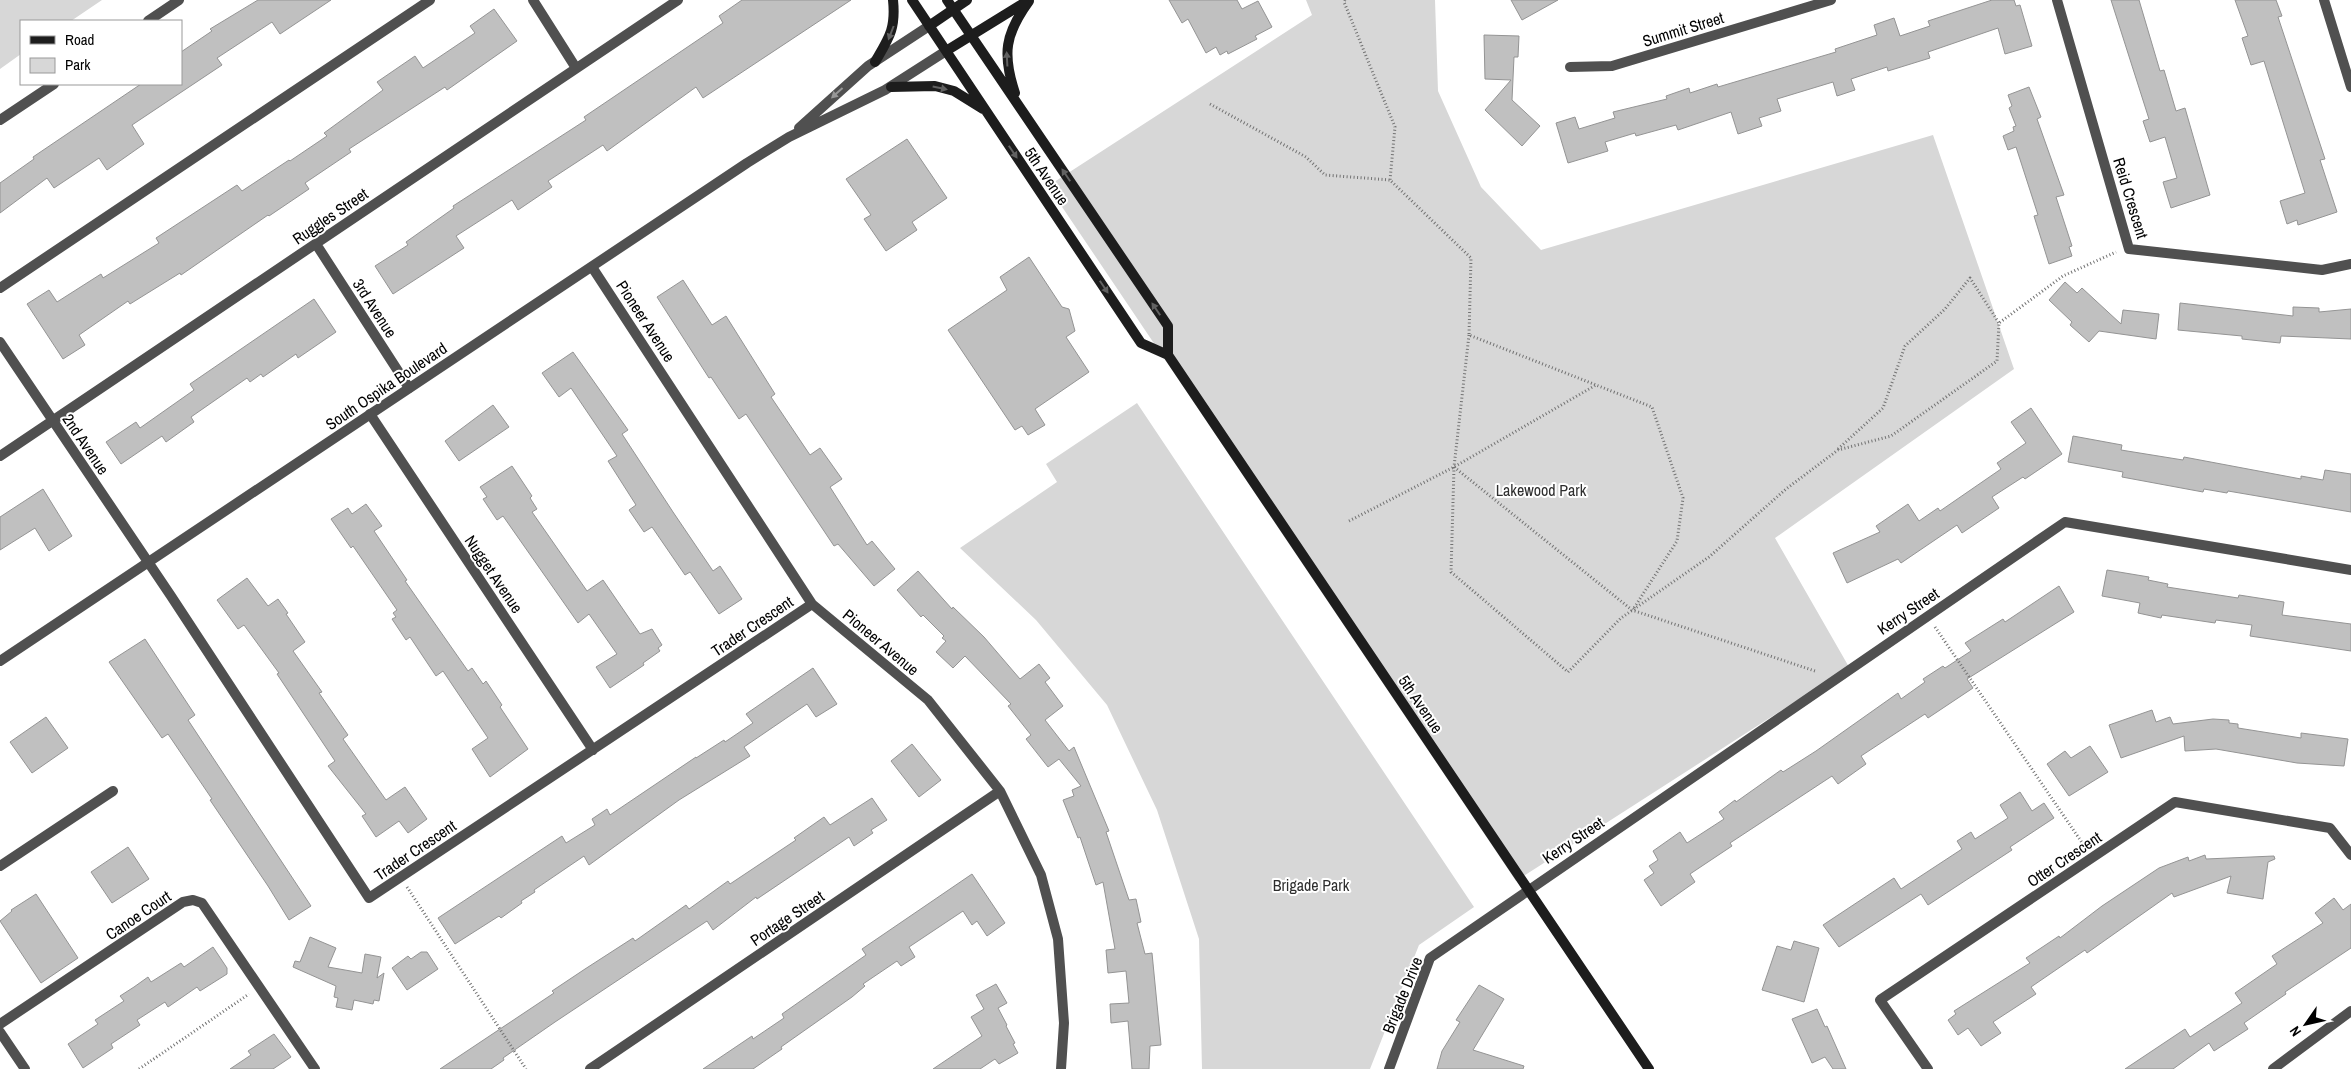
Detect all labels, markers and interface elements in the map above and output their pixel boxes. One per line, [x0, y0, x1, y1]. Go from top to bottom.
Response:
street label: Summit Street [1640, 6, 1727, 52]
legend [20, 20, 182, 85]
one-way arrow [887, 26, 895, 41]
text: Road [65, 29, 94, 50]
one-way arrow [1003, 51, 1011, 67]
text: Park [65, 54, 91, 75]
one-way arrow [932, 84, 947, 92]
one-way arrow [832, 87, 844, 99]
street label: 5th Avenue [1020, 143, 1074, 209]
one-way arrow [1008, 145, 1018, 158]
street label: Reid Crescent [2108, 155, 2154, 242]
one-way arrow [1061, 168, 1071, 181]
street label: Ruggles Street [288, 182, 372, 249]
street label: 3rd Avenue [348, 274, 402, 342]
street label: Pioneer Avenue [611, 276, 681, 366]
one-way arrow [1099, 280, 1108, 294]
one-way arrow [1152, 303, 1161, 316]
street label: South Ospika Boulevard [321, 337, 451, 435]
street label: 2nd Avenue [58, 409, 114, 479]
park label: Lakewood Park [1496, 479, 1587, 501]
street label: Nugget Avenue [460, 531, 528, 617]
street label: Kerry Street [1873, 582, 1943, 640]
street label: Trader Crescent [707, 590, 798, 661]
street label: Pioneer Avenue [838, 604, 924, 680]
street label: 5th Avenue [1394, 671, 1448, 737]
street label: Kerry Street [1538, 811, 1608, 869]
street label: Trader Crescent [370, 814, 461, 885]
street label: Otter Crescent [2022, 826, 2106, 892]
park label: Brigade Park [1273, 874, 1350, 896]
street label: Canoe Court [101, 885, 175, 945]
street label: Portage Street [746, 885, 829, 951]
street label: Brigade Drive [1377, 953, 1427, 1037]
north arrow [2281, 999, 2331, 1049]
text: N [2285, 1023, 2305, 1040]

